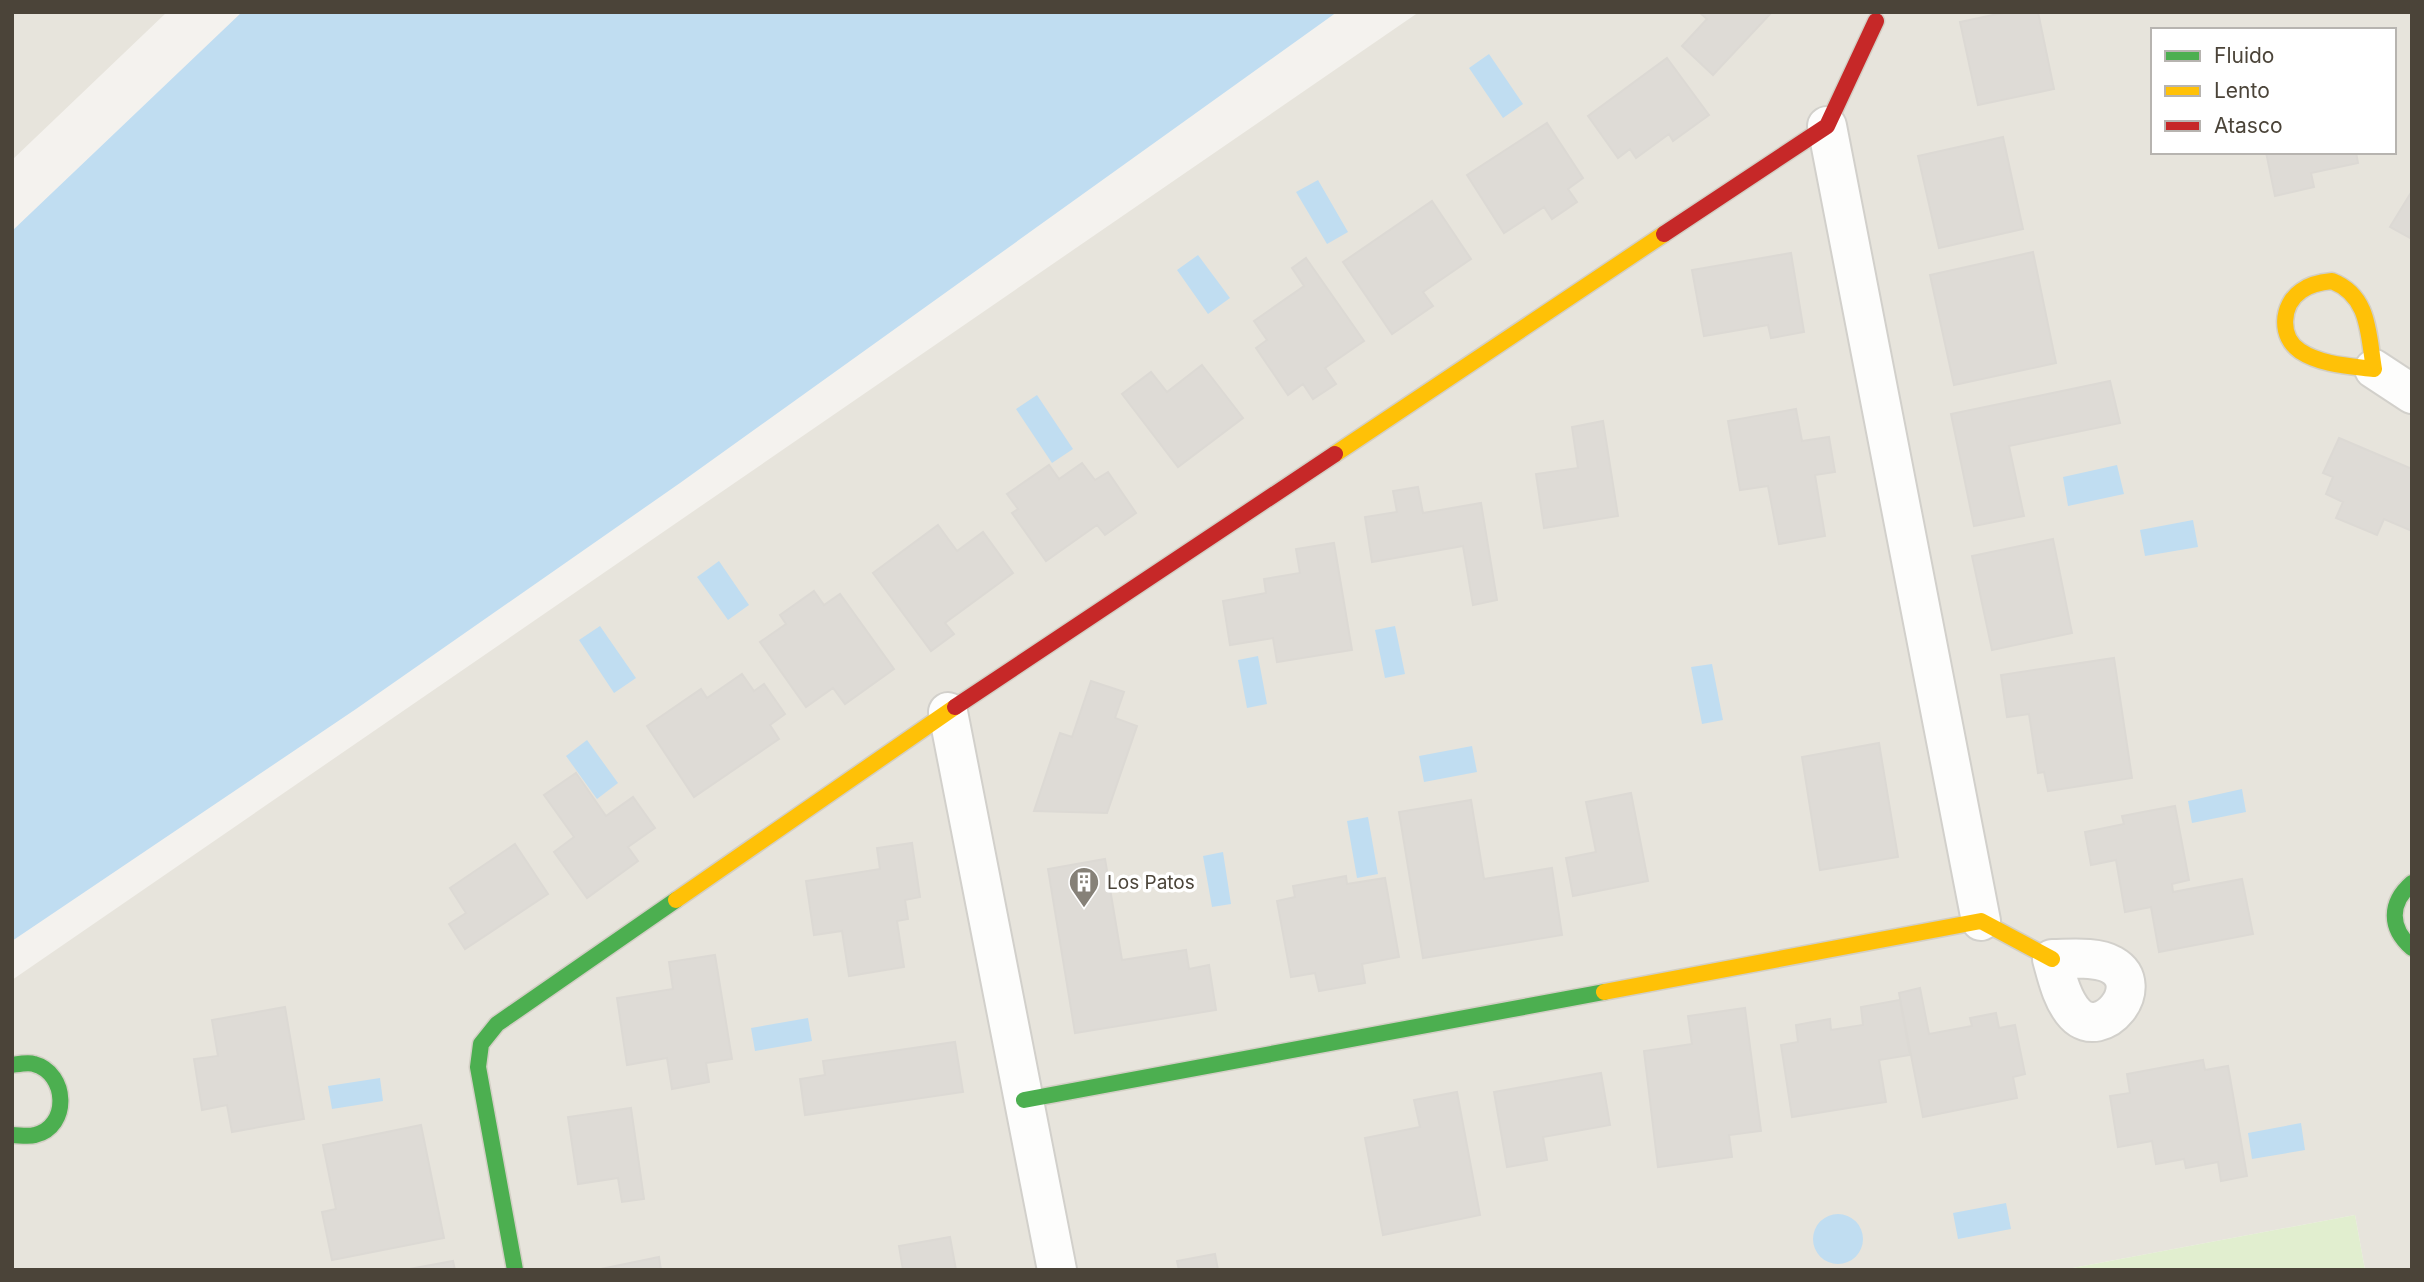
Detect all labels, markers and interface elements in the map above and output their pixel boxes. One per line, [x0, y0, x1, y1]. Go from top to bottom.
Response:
legend [2151, 28, 2396, 154]
text: Fluido [2214, 43, 2274, 68]
text: Lento [2214, 78, 2270, 103]
text: Atasco [2214, 113, 2283, 138]
building icon: Los Patos [1067, 865, 1101, 909]
place label: Los Patos [1107, 871, 1195, 894]

